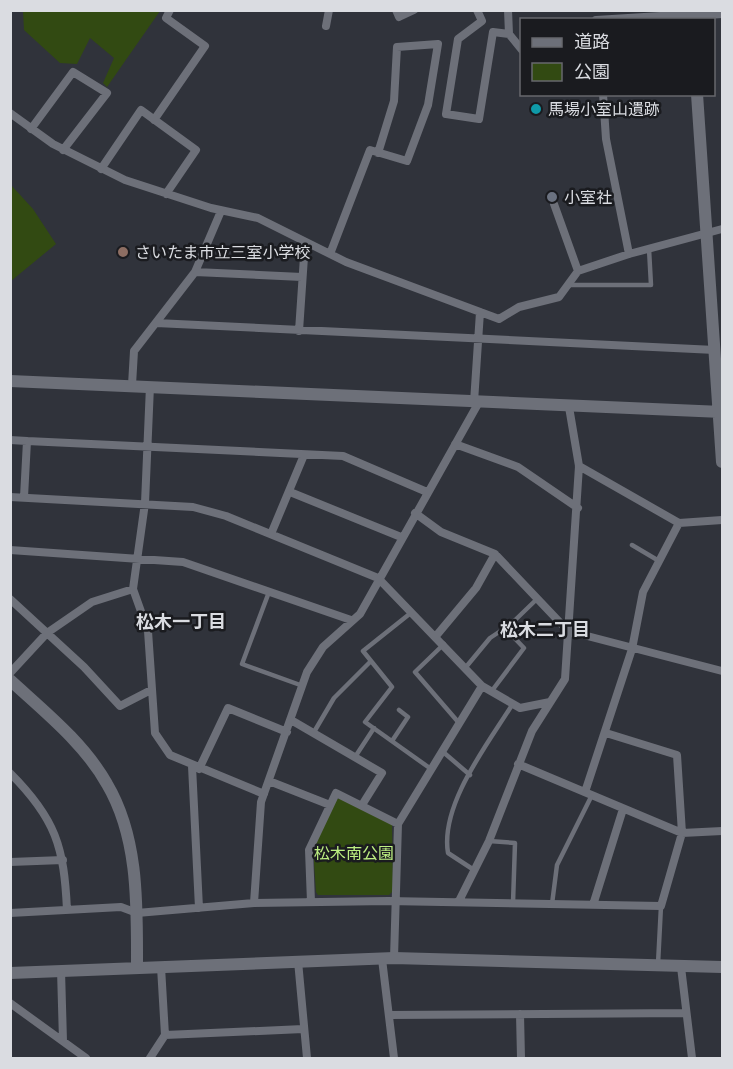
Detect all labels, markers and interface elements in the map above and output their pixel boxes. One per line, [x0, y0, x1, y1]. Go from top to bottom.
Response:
legend [520, 18, 715, 96]
text: 道路 [574, 30, 610, 54]
text: 公園 [574, 60, 610, 84]
place label: 馬場小室山遺跡 [548, 99, 660, 120]
marker: 馬場小室山遺跡 [529, 102, 543, 116]
place label: 小室社 [564, 187, 612, 208]
marker: 小室社 [545, 190, 559, 204]
place label: さいたま市立三室小学校 [135, 242, 311, 263]
marker: さいたま市立三室小学校 [116, 245, 130, 259]
district label: 松木一丁目 [136, 610, 226, 634]
district label: 松木二丁目 [500, 618, 590, 642]
park label: 松木南公園 [314, 843, 394, 864]

